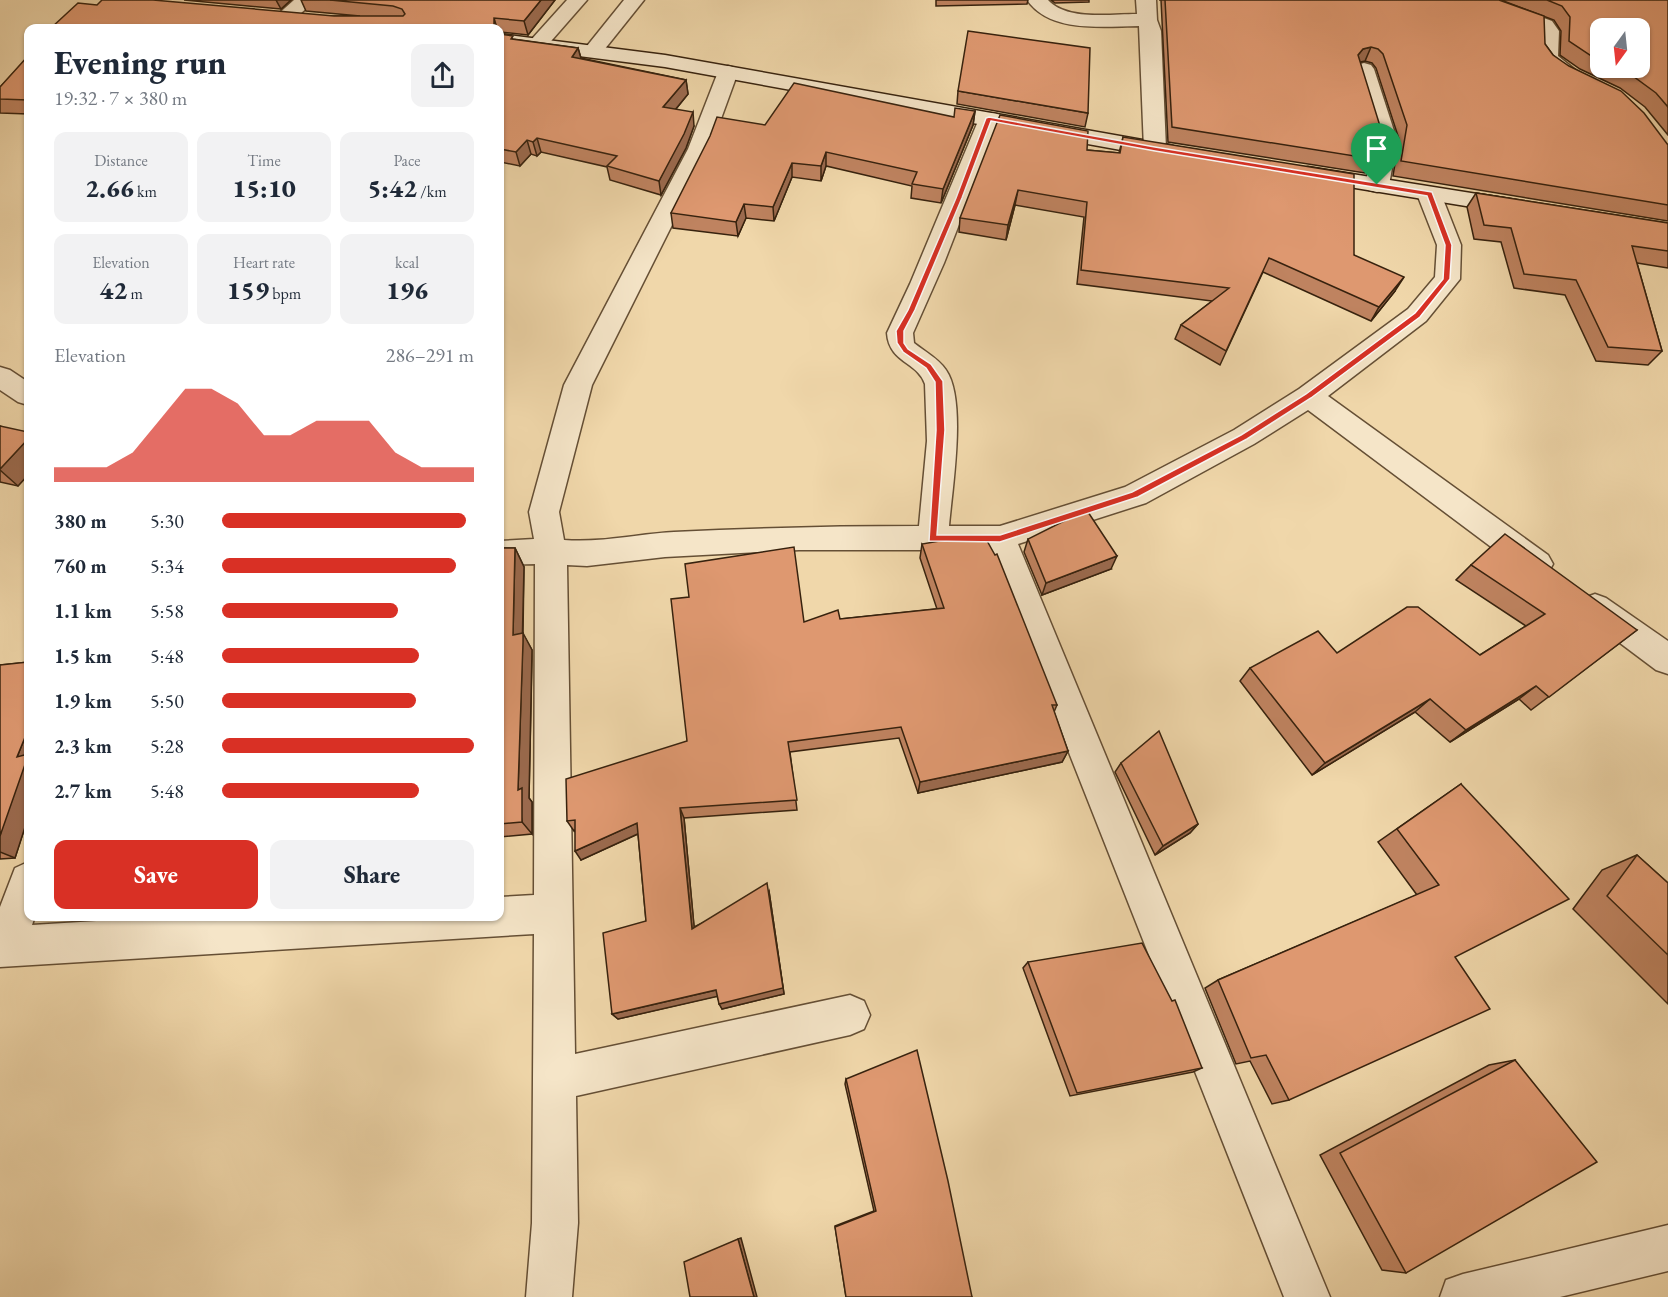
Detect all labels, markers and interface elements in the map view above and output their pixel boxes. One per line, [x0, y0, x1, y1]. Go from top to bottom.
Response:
north arrow [1590, 18, 1650, 78]
map controls [1590, 18, 1650, 78]
text: Evening run [54, 41, 226, 84]
button: share [411, 44, 474, 107]
text: 19:32 · 7 × 380 m [54, 85, 187, 111]
pin [1351, 123, 1402, 185]
icon: arrive [1360, 132, 1393, 165]
text: Distance [94, 150, 148, 171]
text: Time [247, 150, 281, 171]
text: Pace [394, 150, 420, 171]
text: 2.66 [85, 171, 134, 205]
text: 15:10 [232, 171, 296, 205]
text: 5:42 [367, 171, 417, 205]
text: km [134, 181, 157, 202]
text: /km [417, 181, 447, 202]
text: Elevation [92, 252, 150, 273]
text: Heart rate [233, 252, 295, 273]
text: kcal [395, 252, 419, 273]
text: 42 [99, 273, 127, 307]
text: 159 [227, 273, 269, 307]
text: 196 [386, 273, 428, 307]
text: m [127, 283, 143, 304]
text: bpm [269, 283, 301, 304]
text: Elevation [54, 342, 126, 368]
text: 286–291 m [386, 342, 474, 368]
text: 380 m [54, 508, 107, 534]
text: 5:30 [150, 508, 184, 534]
text: 760 m [54, 553, 107, 579]
text: 5:34 [150, 553, 184, 579]
text: 1.1 km [54, 598, 112, 624]
text: 5:58 [150, 598, 184, 624]
text: 1.5 km [54, 643, 112, 669]
text: 5:48 [150, 643, 184, 669]
text: 1.9 km [54, 688, 112, 714]
text: 5:50 [150, 688, 184, 714]
text: 2.3 km [54, 733, 112, 759]
text: 5:28 [150, 733, 184, 759]
text: 2.7 km [54, 778, 112, 804]
text: 5:48 [150, 778, 184, 804]
button: Save [54, 840, 258, 909]
button: Share [270, 840, 474, 909]

